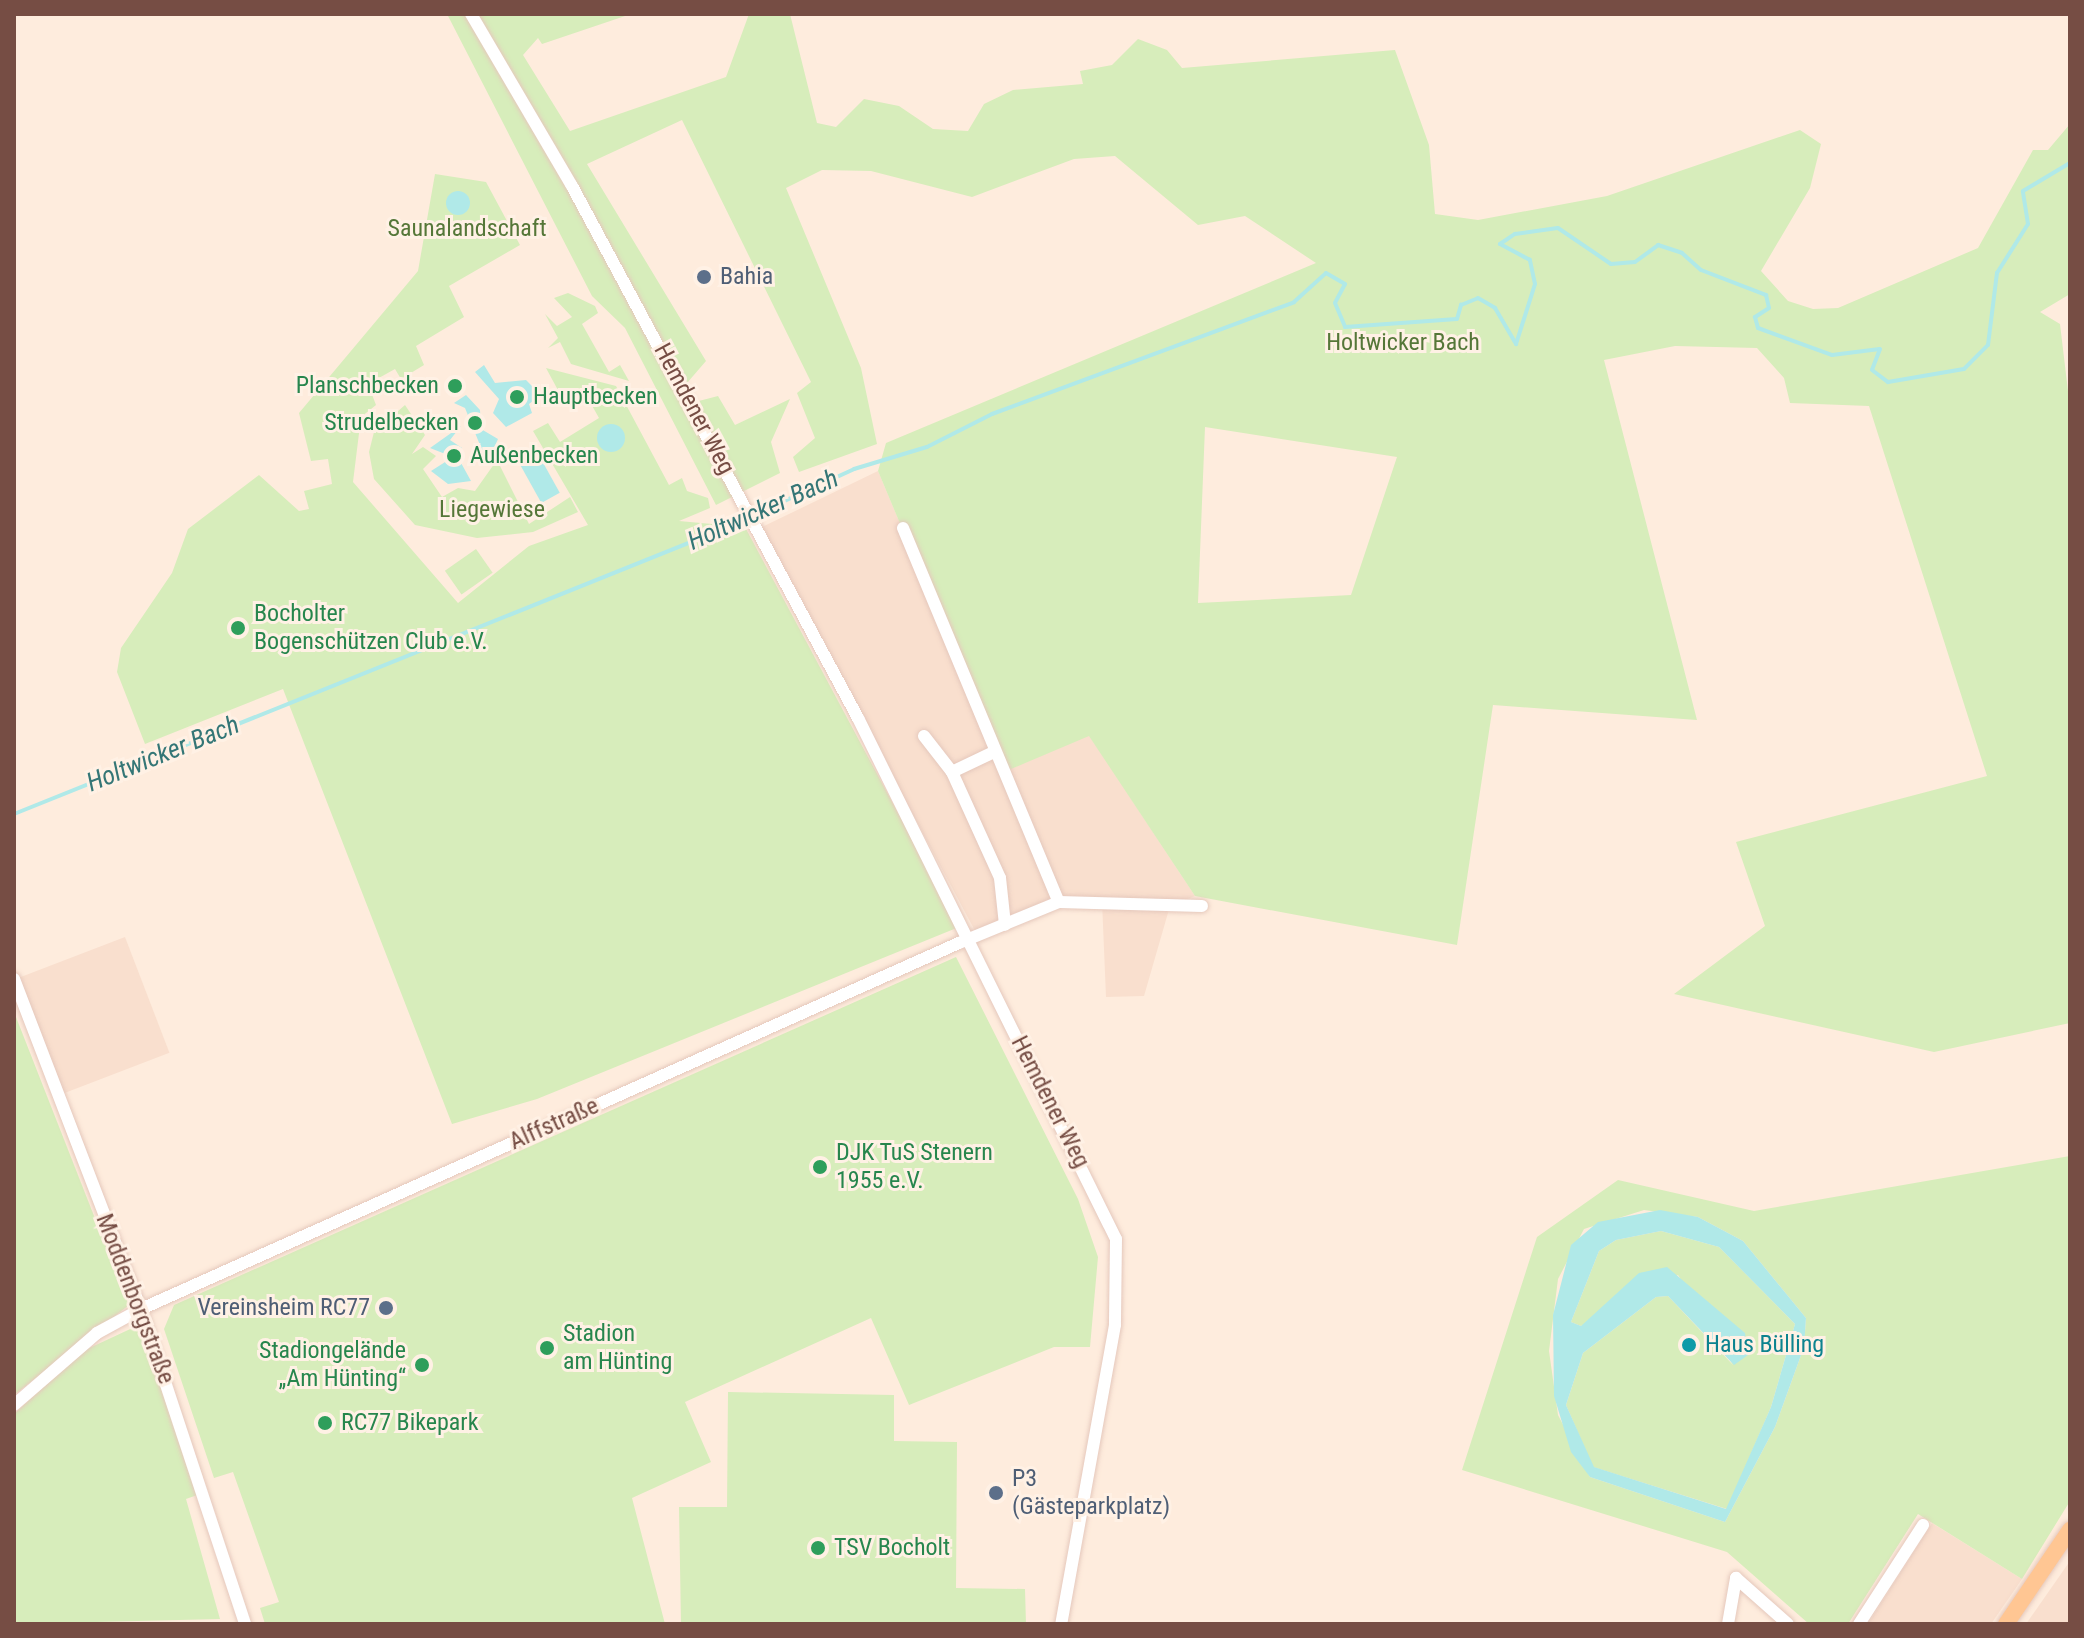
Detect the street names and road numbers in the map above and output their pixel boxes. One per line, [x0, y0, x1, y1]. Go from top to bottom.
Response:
street label: Hemdener Weg [647, 339, 741, 479]
street label: Hemdener Weg [1004, 1031, 1096, 1173]
street label: Alffstraße [505, 1092, 603, 1156]
street label: Moddenborgstraße [89, 1210, 181, 1388]

